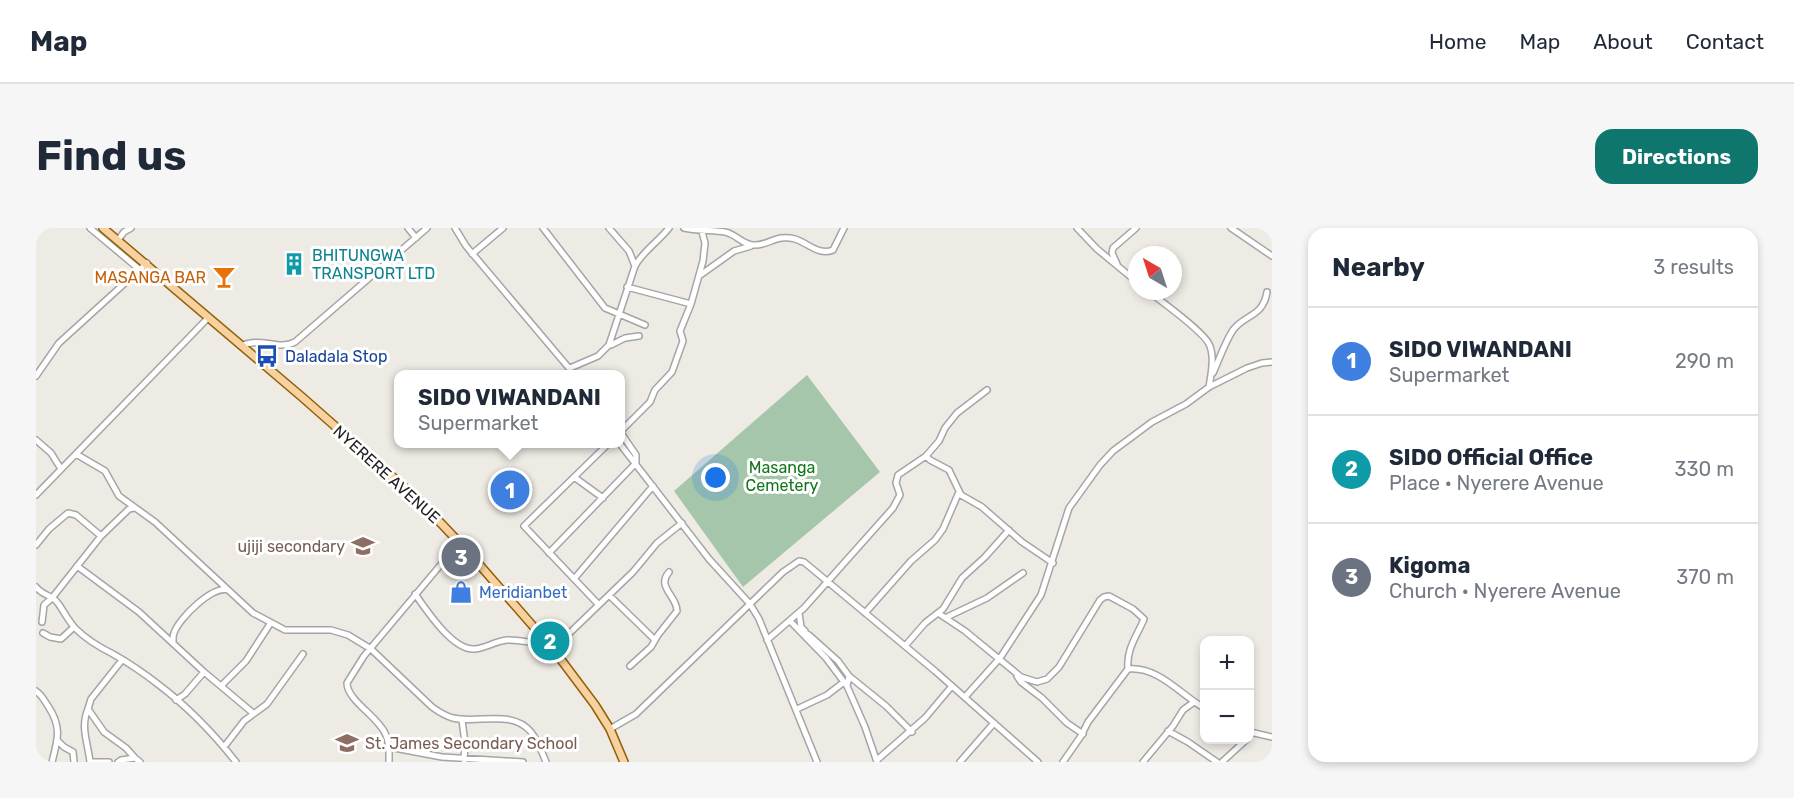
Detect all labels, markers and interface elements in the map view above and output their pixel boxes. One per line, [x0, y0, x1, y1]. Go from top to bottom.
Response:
text: Map [30, 25, 87, 58]
text: Home [1429, 29, 1486, 54]
text: Map [1519, 29, 1560, 54]
text: About [1593, 29, 1653, 54]
text: Contact [1686, 29, 1764, 54]
button: Directions [1595, 129, 1758, 184]
text: Find us [36, 131, 187, 181]
place label: BHITUNGWA TRANSPORT LTD [312, 246, 435, 283]
north arrow [1128, 246, 1182, 300]
building icon: BHITUNGWA TRANSPORT LTD [281, 251, 307, 277]
text: Nearby [1332, 252, 1425, 283]
text: 3 results [1653, 255, 1734, 279]
bar icon: MASANGA BAR [211, 264, 237, 290]
place label: MASANGA BAR [94, 268, 206, 287]
text: SIDO VIWANDANI [1389, 336, 1572, 363]
bus stop icon: Daladala Stop [254, 343, 280, 369]
place label: Daladala Stop [285, 347, 388, 366]
text: 1 [1347, 349, 1356, 373]
text: 290 m [1675, 349, 1734, 373]
text: Supermarket [1389, 363, 1509, 387]
popup [394, 370, 625, 448]
text: SIDO VIWANDANI [418, 384, 601, 411]
text: Supermarket [418, 411, 538, 435]
street label: NYERERE AVENUE [329, 421, 444, 527]
text: SIDO Official Office [1389, 444, 1593, 471]
text: 2 [1345, 457, 1358, 481]
text: 330 m [1675, 457, 1734, 481]
park label: Masanga Cemetery [746, 458, 819, 495]
your location [701, 463, 730, 492]
pin: 1 [490, 468, 530, 512]
text: Place · Nyerere Avenue [1389, 471, 1604, 495]
school or university icon: ujiji secondary [350, 533, 376, 559]
pin: 3 [442, 534, 480, 580]
place label: ujiji secondary [237, 537, 345, 556]
text: Kigoma [1389, 552, 1470, 579]
text: 3 [1345, 565, 1358, 589]
text: 370 m [1676, 565, 1734, 589]
shop icon: Meridianbet [448, 579, 474, 605]
text: Church · Nyerere Avenue [1389, 579, 1621, 603]
place label: Meridianbet [479, 583, 567, 602]
pin: 2 [530, 618, 570, 664]
map controls [1200, 636, 1254, 744]
button: + [1200, 636, 1254, 690]
button: − [1200, 690, 1254, 744]
school or university icon: St. James Secondary School [334, 730, 360, 756]
place label: St. James Secondary School [365, 734, 578, 753]

